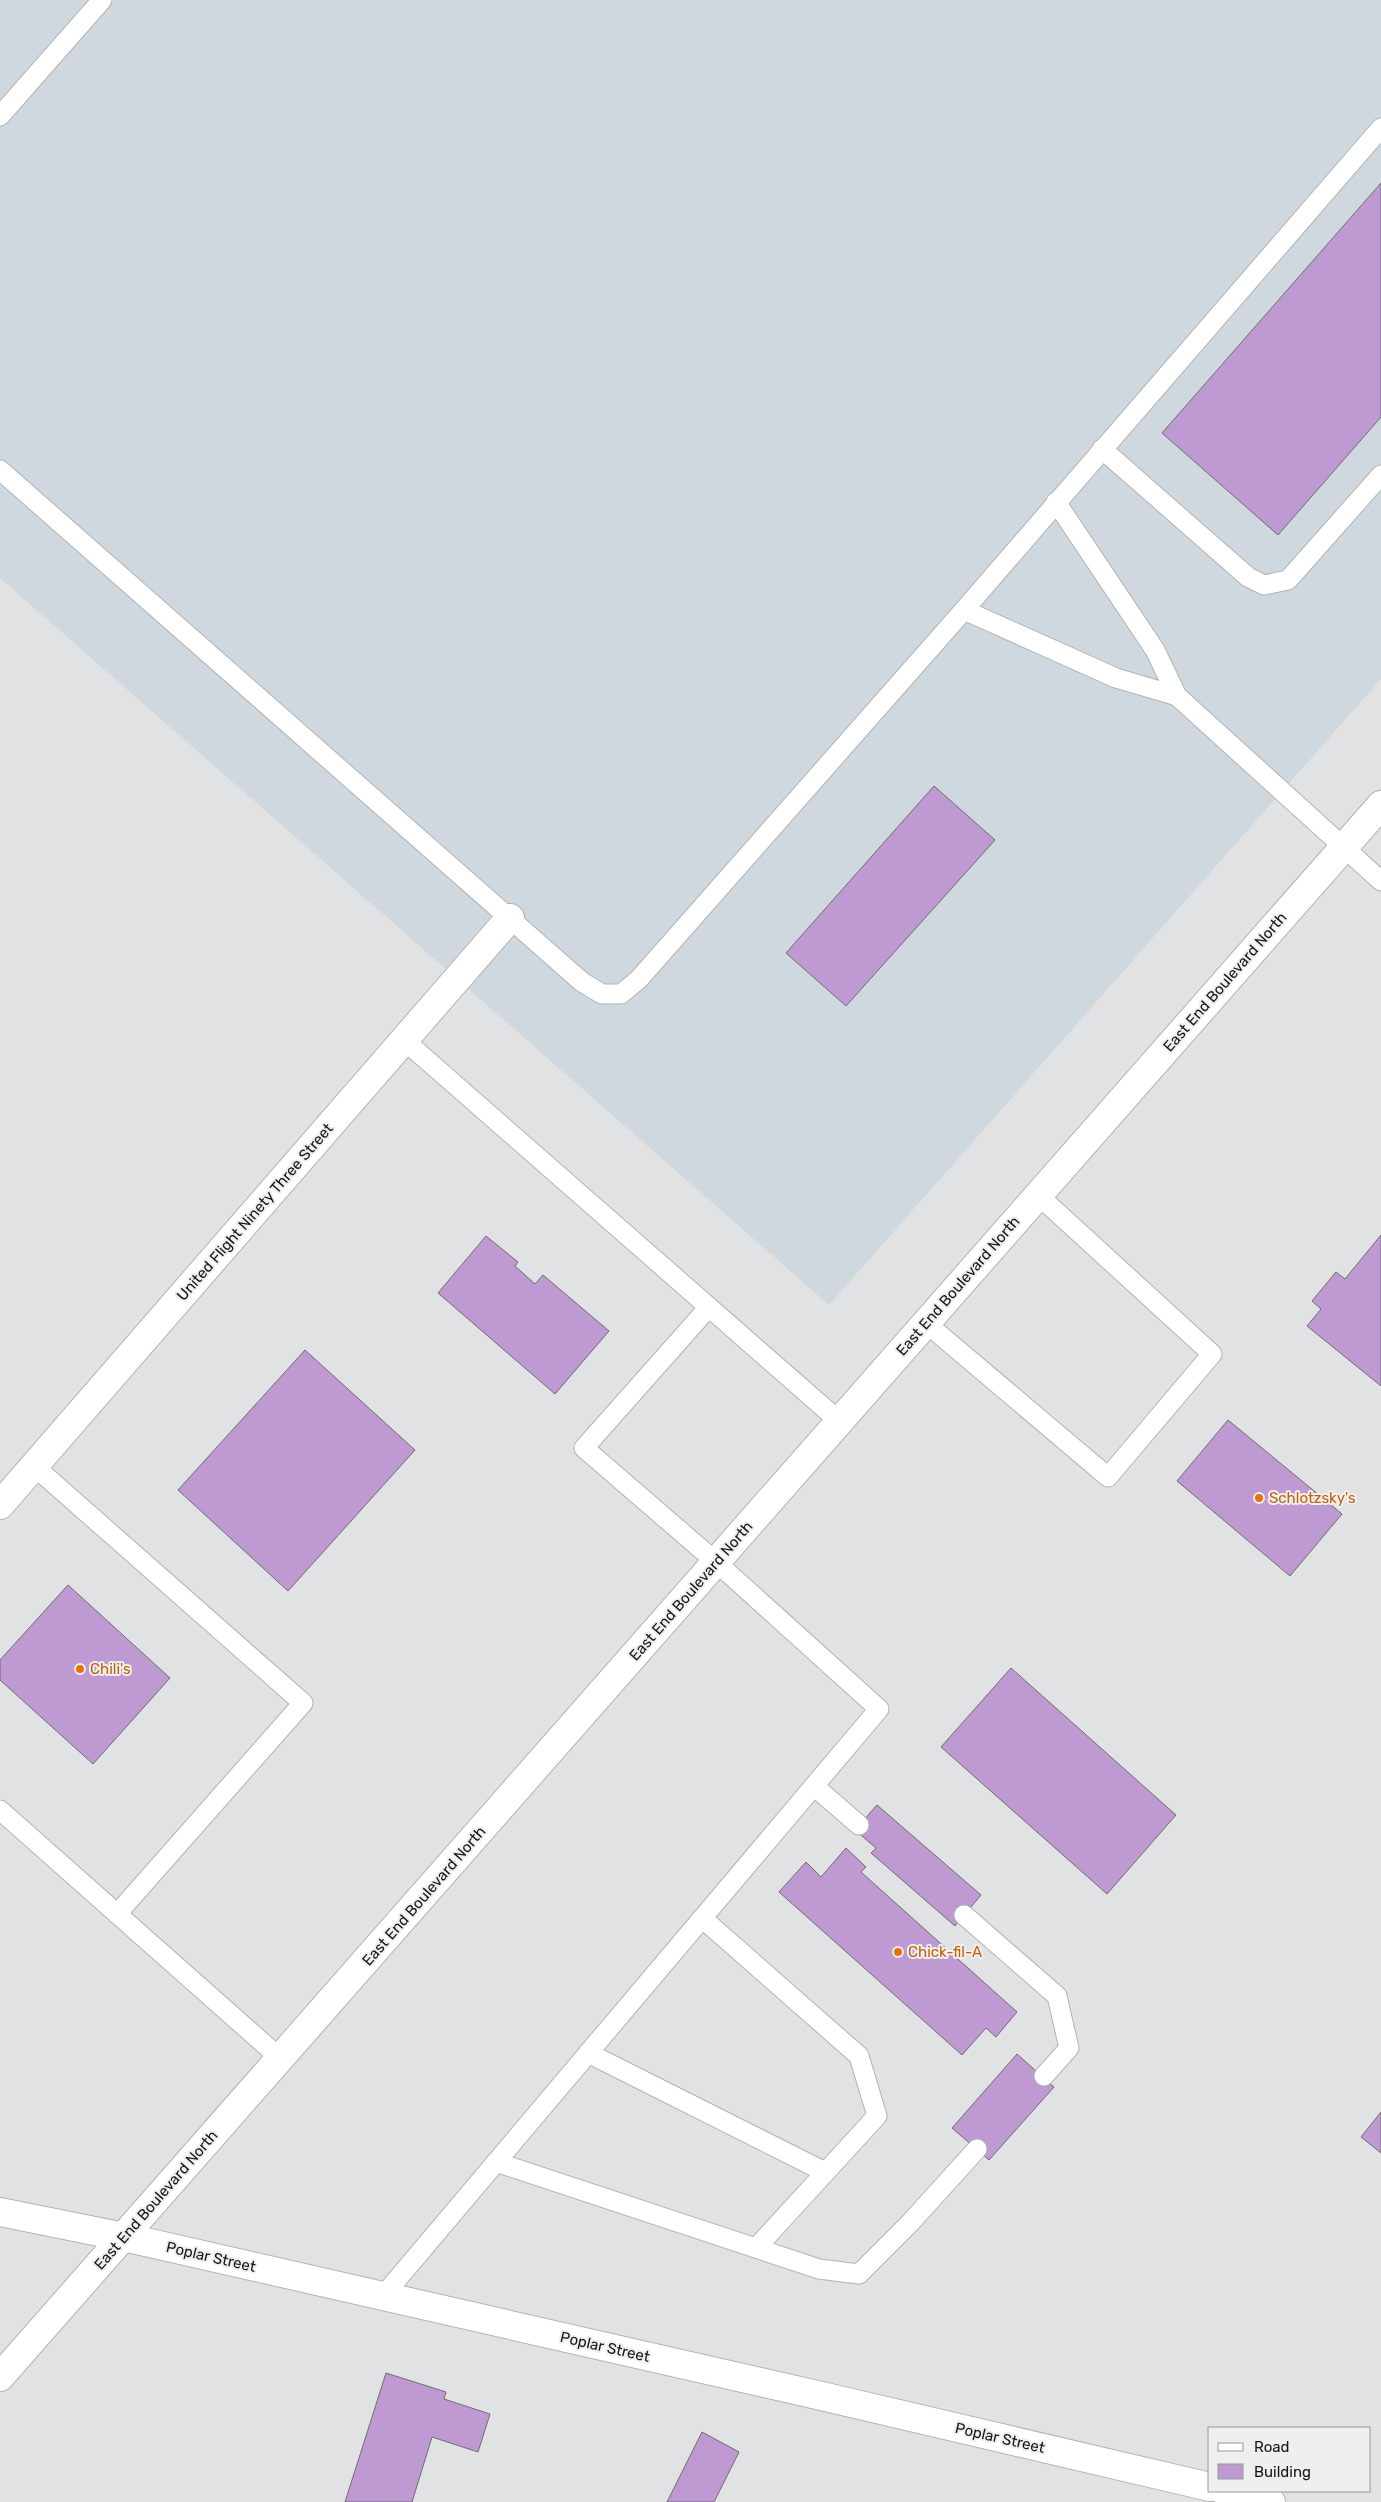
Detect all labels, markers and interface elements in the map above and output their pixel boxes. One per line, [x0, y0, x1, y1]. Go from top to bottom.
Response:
street label: East End Boulevard North [1160, 909, 1290, 1055]
street label: United Flight Ninety Three Street [173, 1120, 337, 1304]
street label: East End Boulevard North [893, 1213, 1023, 1359]
place label: Schlotzsky's [1269, 1489, 1356, 1507]
marker: Schlotzsky's [1253, 1492, 1265, 1504]
street label: East End Boulevard North [626, 1518, 756, 1664]
place label: Chili's [90, 1660, 131, 1678]
marker: Chili's [74, 1663, 86, 1675]
street label: East End Boulevard North [359, 1823, 489, 1969]
place label: Chick-fil-A [908, 1943, 982, 1961]
marker: Chick-fil-A [892, 1946, 904, 1958]
street label: East End Boulevard North [91, 2127, 221, 2273]
street label: Poplar Street [164, 2238, 258, 2276]
street label: Poplar Street [558, 2328, 652, 2366]
street label: Poplar Street [953, 2419, 1047, 2457]
legend [1208, 2427, 1371, 2492]
text: Road [1254, 2438, 1290, 2456]
text: Building [1254, 2463, 1311, 2481]

